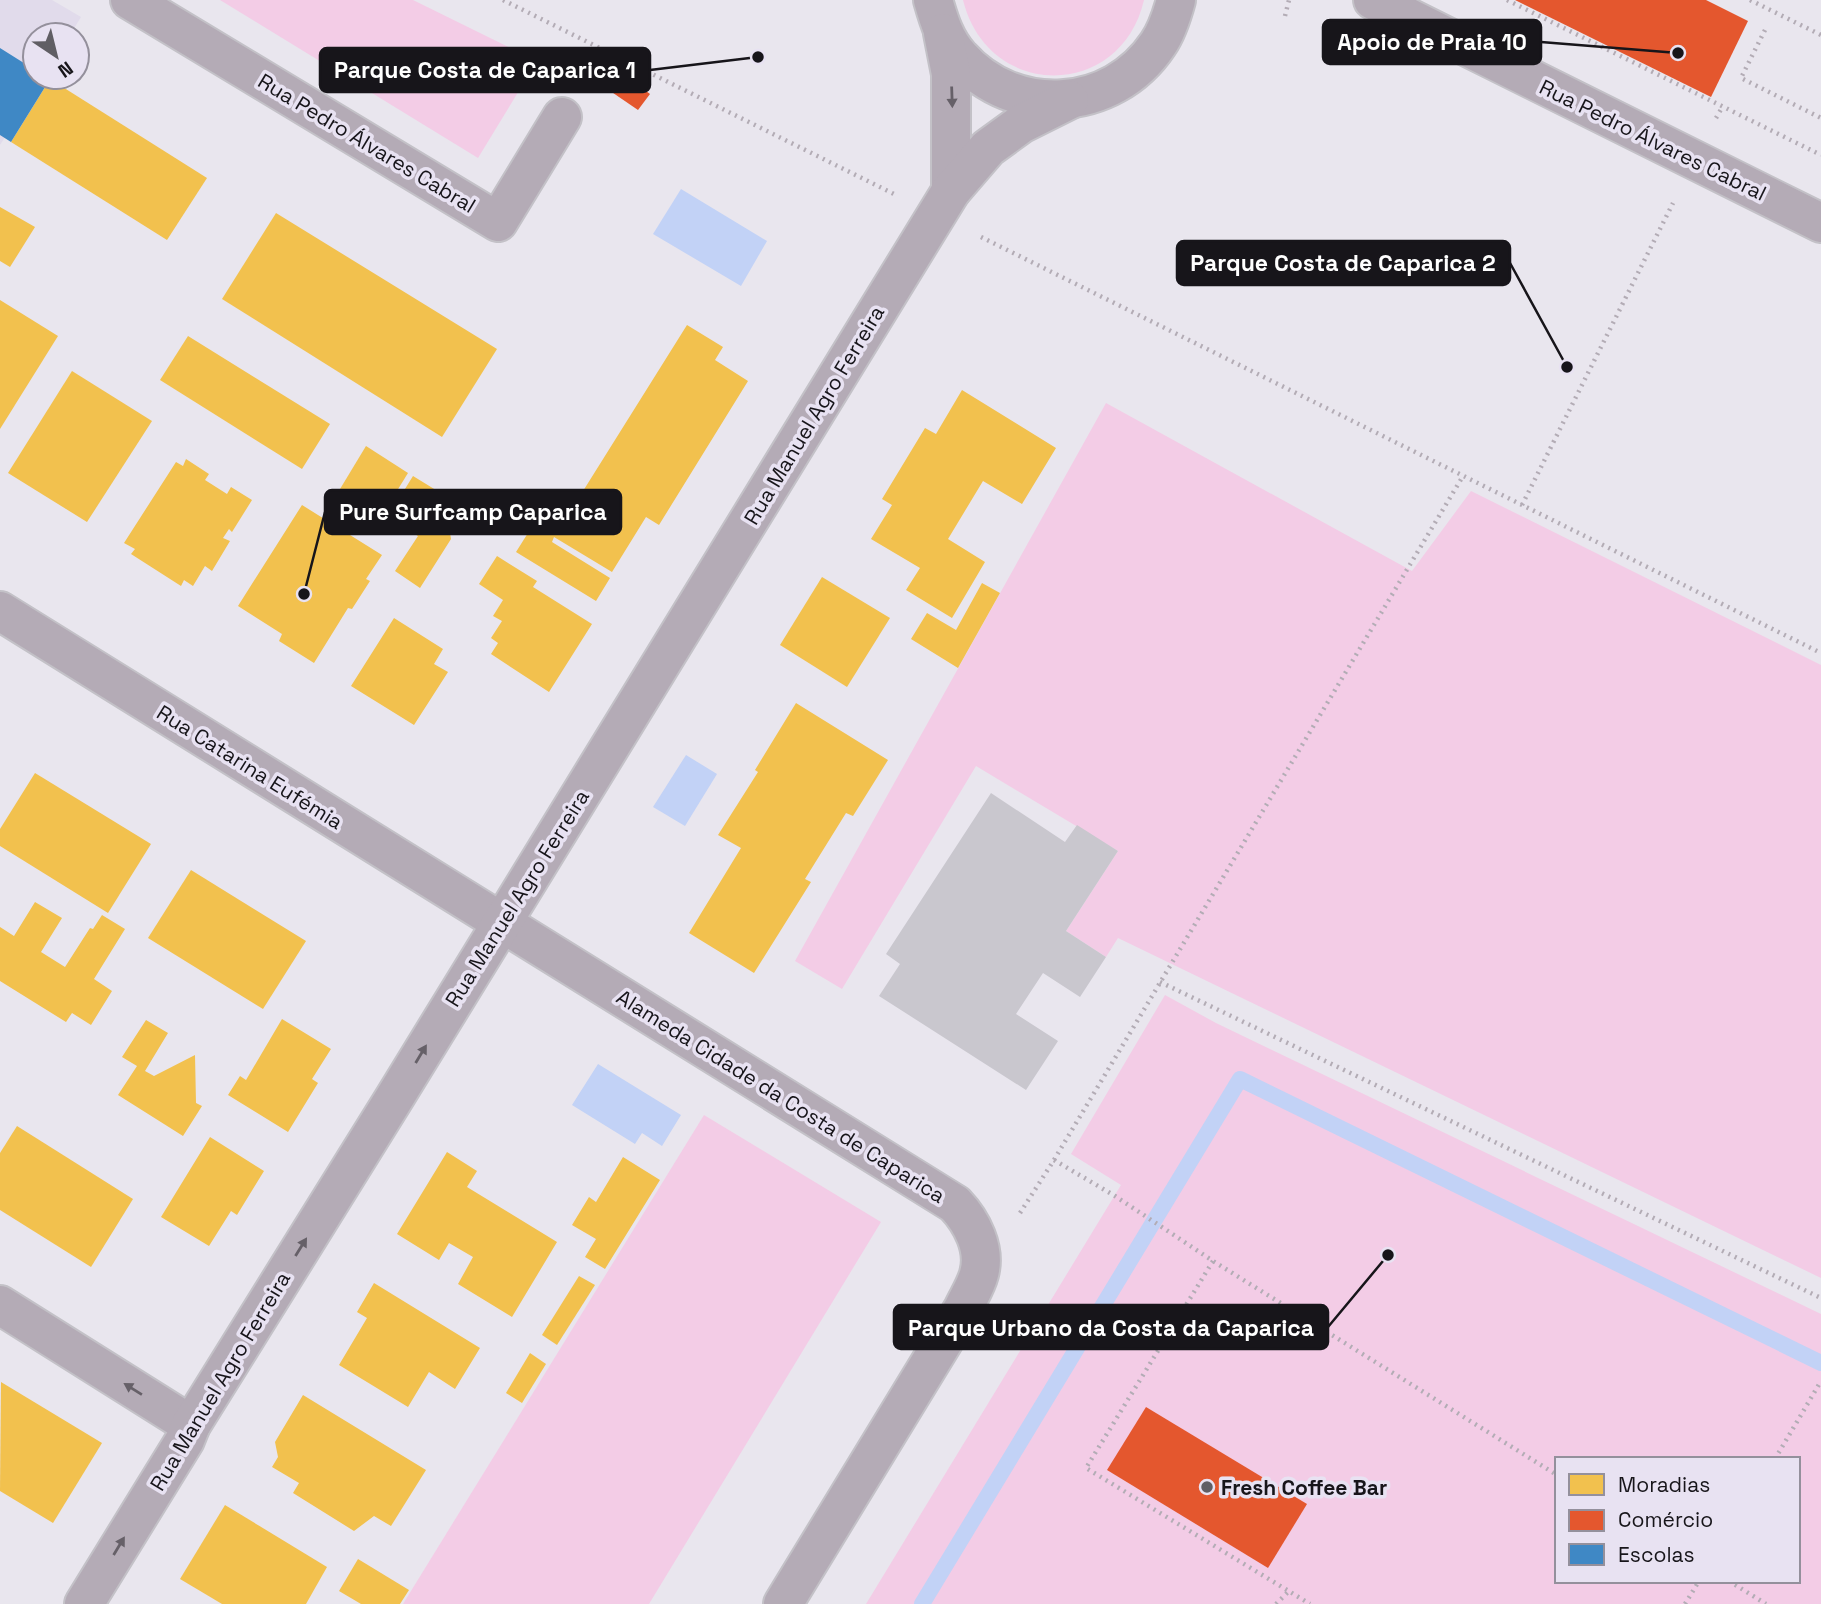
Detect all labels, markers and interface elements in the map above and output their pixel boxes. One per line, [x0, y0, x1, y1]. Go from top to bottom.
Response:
callout: Apoio de Praia 10 [1323, 20, 1541, 64]
north arrow [21, 21, 91, 91]
text: Apoio de Praia 10 [1337, 27, 1527, 57]
callout: Parque Costa de Caparica 1 [320, 48, 650, 92]
text: Parque Costa de Caparica 1 [334, 55, 636, 85]
text: N [53, 56, 78, 83]
street label: Rua Pedro Álvares Cabral [253, 67, 481, 219]
street label: Rua Pedro Álvares Cabral [1535, 73, 1771, 207]
one-way arrow [946, 86, 958, 108]
callout: Parque Costa de Caparica 2 [1177, 241, 1510, 285]
text: Parque Costa de Caparica 2 [1190, 248, 1496, 278]
street label: Rua Manuel Agro Ferreira [738, 300, 890, 530]
callout: Pure Surfcamp Caparica [325, 490, 621, 534]
text: Pure Surfcamp Caparica [339, 497, 607, 527]
street label: Rua Catarina Eufémia [152, 699, 348, 835]
street label: Rua Manuel Agro Ferreira [439, 784, 595, 1012]
street label: Alameda Cidade da Costa de Caparica [612, 983, 950, 1209]
one-way arrow [415, 1044, 427, 1063]
one-way arrow [295, 1238, 308, 1257]
street label: Rua Manuel Agro Ferreira [144, 1266, 296, 1496]
callout: Parque Urbano da Costa da Caparica [894, 1305, 1328, 1349]
text: Parque Urbano da Costa da Caparica [908, 1313, 1314, 1343]
one-way arrow [123, 1382, 142, 1395]
legend [1555, 1457, 1800, 1583]
text: Moradias [1618, 1471, 1710, 1498]
place label: Fresh Coffee Bar [1221, 1474, 1387, 1501]
marker: Fresh Coffee Bar [1199, 1479, 1215, 1495]
text: Comércio [1618, 1506, 1713, 1533]
one-way arrow [113, 1536, 126, 1555]
text: Escolas [1618, 1541, 1695, 1568]

